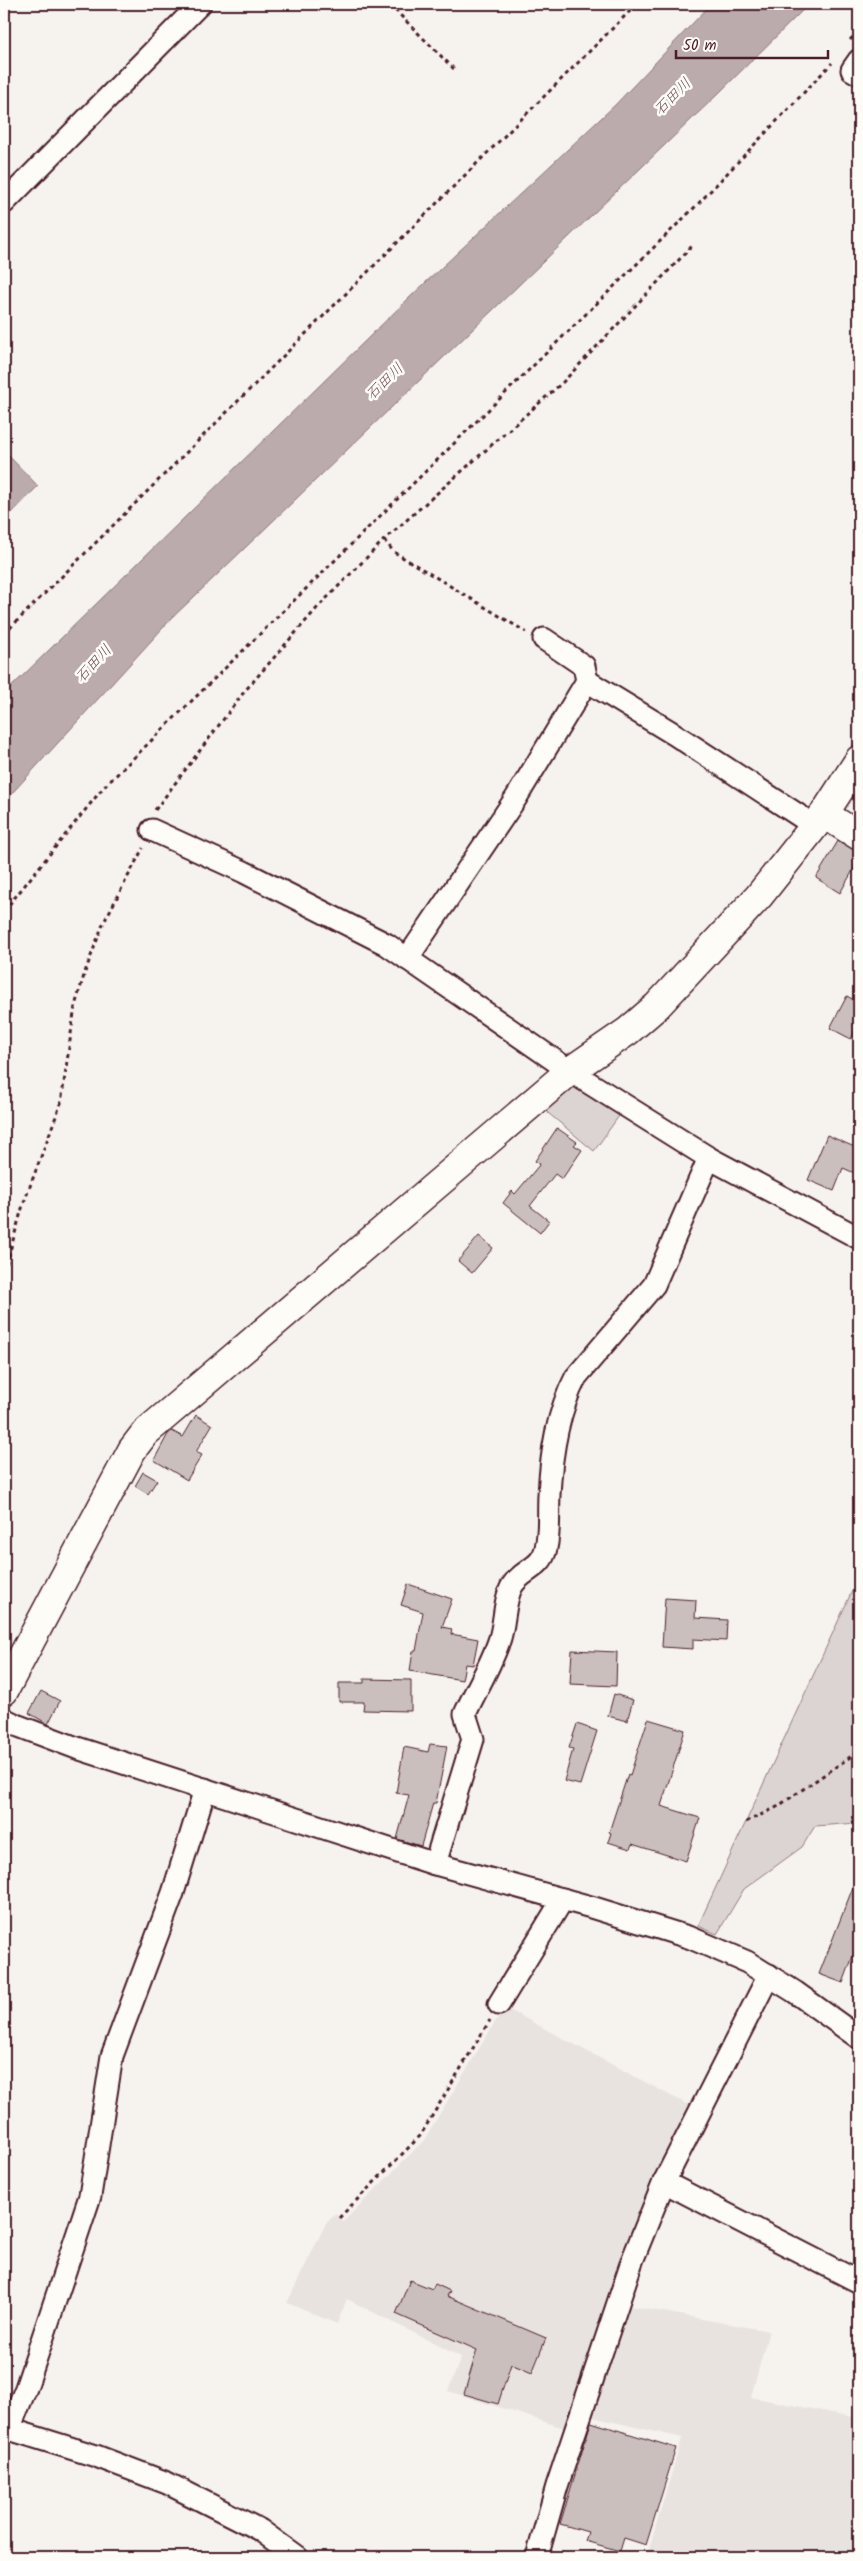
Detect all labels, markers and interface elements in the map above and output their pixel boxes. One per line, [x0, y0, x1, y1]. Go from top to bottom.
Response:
scale bar [676, 28, 828, 60]
text: 50 m [683, 34, 717, 58]
water label: 石田川 [649, 73, 697, 121]
water label: 石田川 [360, 358, 410, 406]
water label: 石田川 [70, 639, 118, 689]

